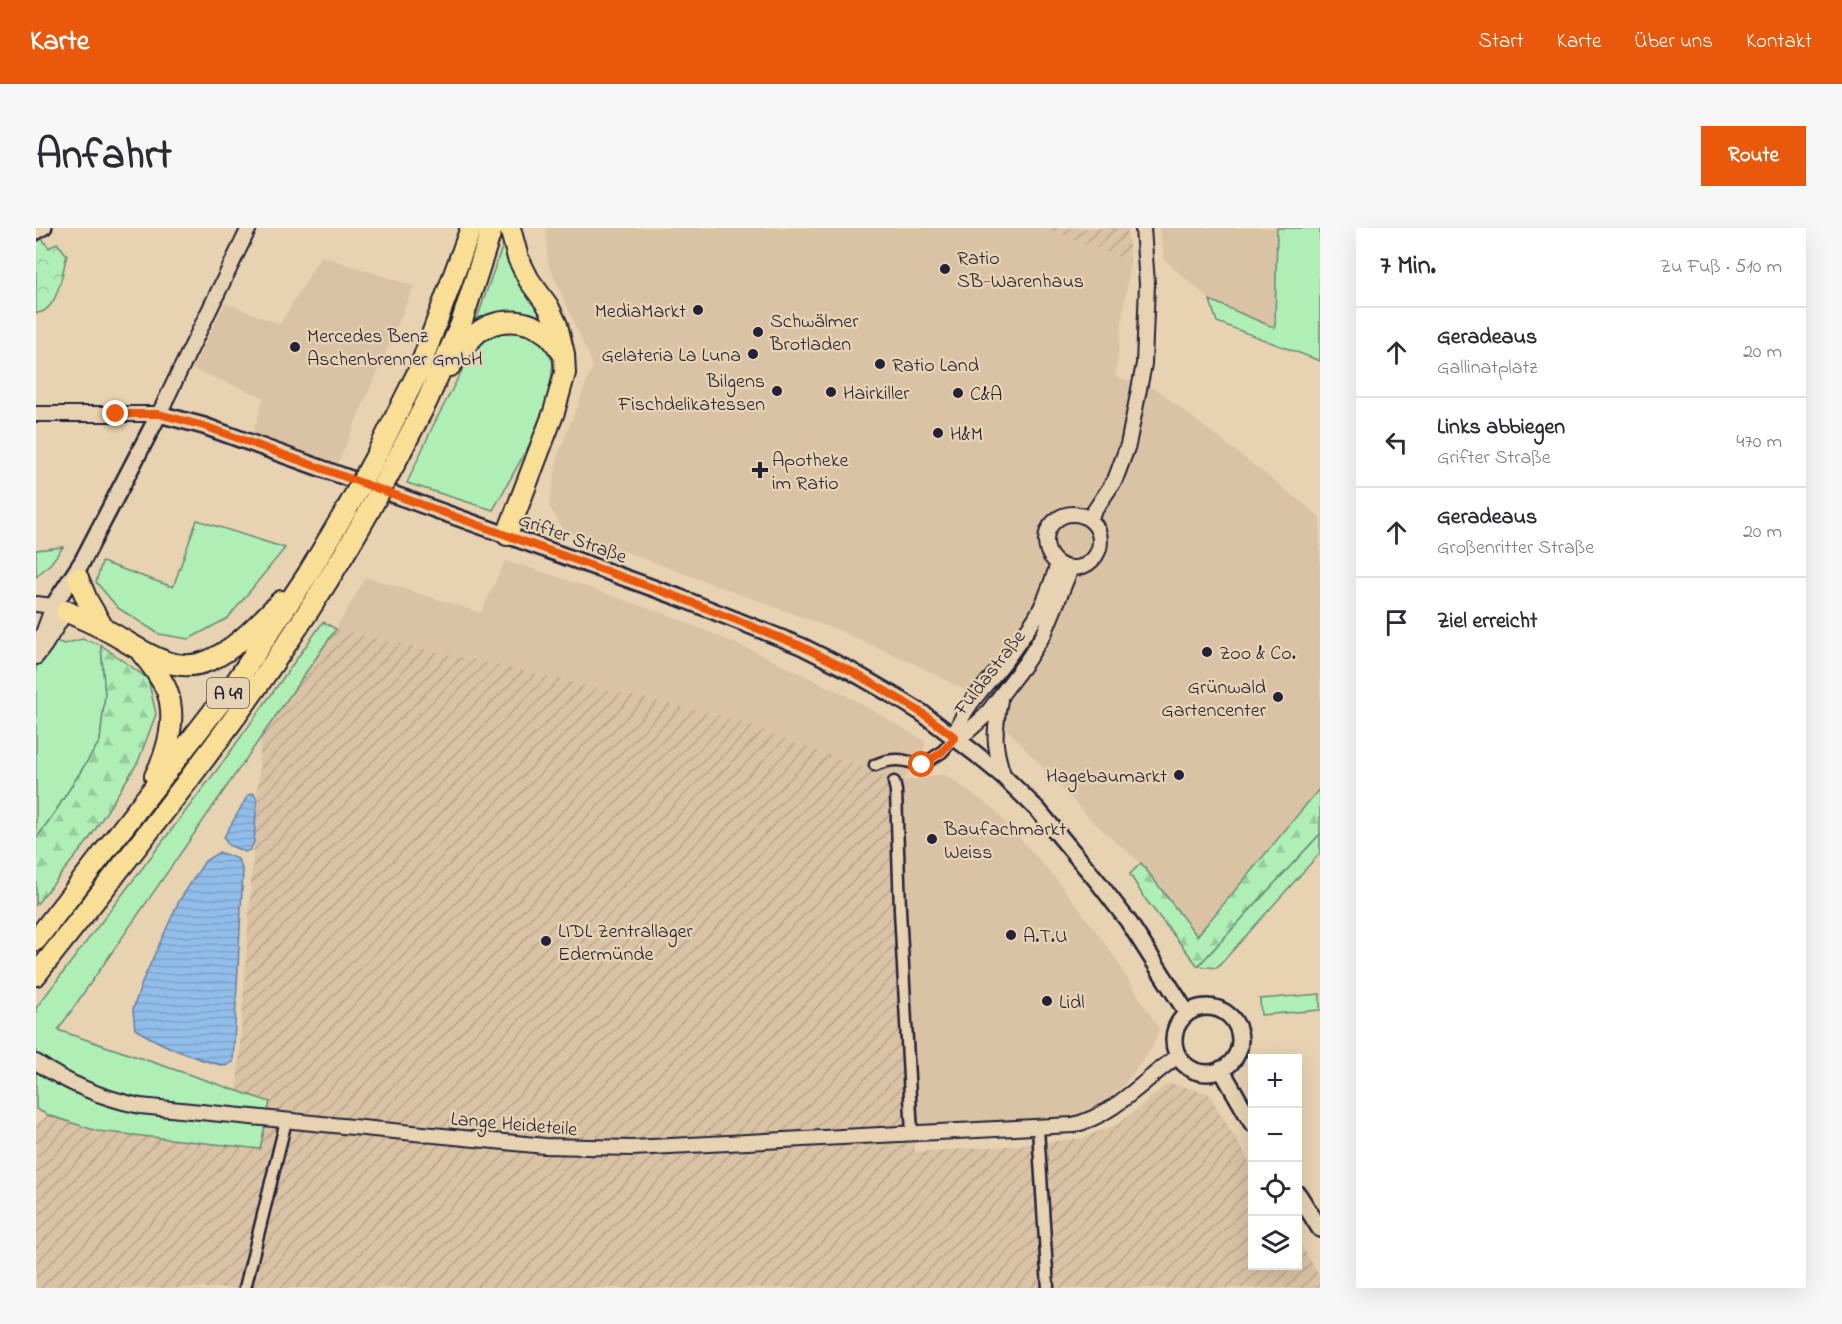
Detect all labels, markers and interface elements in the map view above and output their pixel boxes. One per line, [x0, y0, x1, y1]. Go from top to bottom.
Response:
text: Karte [30, 22, 89, 63]
text: Start [1478, 27, 1524, 57]
text: Karte [1557, 27, 1601, 57]
text: Über uns [1634, 27, 1713, 57]
text: Kontakt [1746, 27, 1812, 57]
text: Anfahrt [36, 126, 172, 187]
button: Route [1701, 126, 1806, 186]
place label: Ratio SB-Warenhaus [957, 245, 1084, 297]
text: 7 Min. [1380, 248, 1436, 286]
text: Zu Fuß · 510 m [1660, 253, 1782, 282]
marker: Ratio SB-Warenhaus [938, 262, 952, 276]
place label: MediaMarkt [595, 298, 686, 327]
marker: MediaMarkt [691, 303, 705, 317]
place label: Schwälmer Brotladen [769, 308, 859, 360]
text: Geradeaus [1437, 322, 1537, 354]
place label: Mercedes Benz Aschenbrenner GmbH [307, 323, 483, 375]
marker: Schwälmer Brotladen [751, 325, 765, 339]
icon: ahead [1380, 336, 1413, 369]
text: 20 m [1743, 338, 1782, 367]
marker: Mercedes Benz Aschenbrenner GmbH [288, 340, 302, 354]
place label: Gelateria La Luna [601, 342, 741, 371]
marker: Gelateria La Luna [746, 347, 760, 361]
place label: Ratio Land [892, 352, 979, 381]
text: Gallinatplatz [1437, 354, 1538, 383]
marker: Ratio Land [873, 357, 887, 371]
place label: Bilgens Fischdelikatessen [617, 368, 765, 420]
place label: Hairkiller [843, 380, 910, 409]
place label: C&A [970, 381, 1002, 410]
marker: Bilgens Fischdelikatessen [770, 384, 784, 398]
marker: Hairkiller [824, 385, 838, 399]
marker: C&A [951, 386, 965, 400]
route end [102, 400, 128, 426]
text: Links abbiegen [1437, 412, 1565, 444]
place label: H&M [950, 421, 983, 450]
marker: H&M [931, 426, 945, 440]
icon: left [1380, 426, 1413, 459]
text: 470 m [1736, 428, 1782, 457]
text: Grifter Straße [1437, 444, 1551, 473]
place label: Apotheke im Ratio [772, 447, 849, 499]
marker: Apotheke im Ratio [753, 463, 767, 477]
text: Geradeaus [1437, 502, 1537, 534]
street label: Grifter Straße [514, 506, 631, 572]
icon: ahead [1380, 516, 1413, 549]
text: 20 m [1743, 518, 1782, 547]
text: Großenritter Straße [1437, 534, 1594, 563]
icon: arrive [1380, 606, 1413, 639]
text: Ziel erreicht [1437, 606, 1537, 638]
street label: Fuldastraße [948, 625, 1034, 723]
place label: Zoo & Co. [1219, 640, 1296, 669]
marker: Zoo & Co. [1200, 645, 1214, 659]
place label: Grünwald Gartencenter [1161, 674, 1267, 726]
road number: A 49 [207, 678, 249, 708]
marker: Grünwald Gartencenter [1271, 690, 1285, 704]
route start [908, 751, 934, 777]
place label: Hagebaumarkt [1046, 763, 1167, 793]
marker: Hagebaumarkt [1172, 768, 1186, 782]
place label: Baufachmarkt Weiss [943, 816, 1066, 868]
marker: Baufachmarkt Weiss [925, 832, 939, 846]
place label: LIDL Zentrallager Edermünde [558, 918, 694, 970]
place label: A.T.U [1023, 923, 1068, 952]
marker: A.T.U [1004, 928, 1018, 942]
marker: LIDL Zentrallager Edermünde [539, 934, 553, 948]
place label: Lidl [1059, 989, 1085, 1018]
marker: Lidl [1040, 994, 1054, 1008]
map controls [1248, 1054, 1302, 1270]
button: + [1248, 1054, 1302, 1108]
street label: Lange Heideteile [449, 1106, 578, 1146]
button: − [1248, 1108, 1302, 1162]
button: locate [1248, 1162, 1302, 1216]
button: layers [1248, 1216, 1302, 1270]

